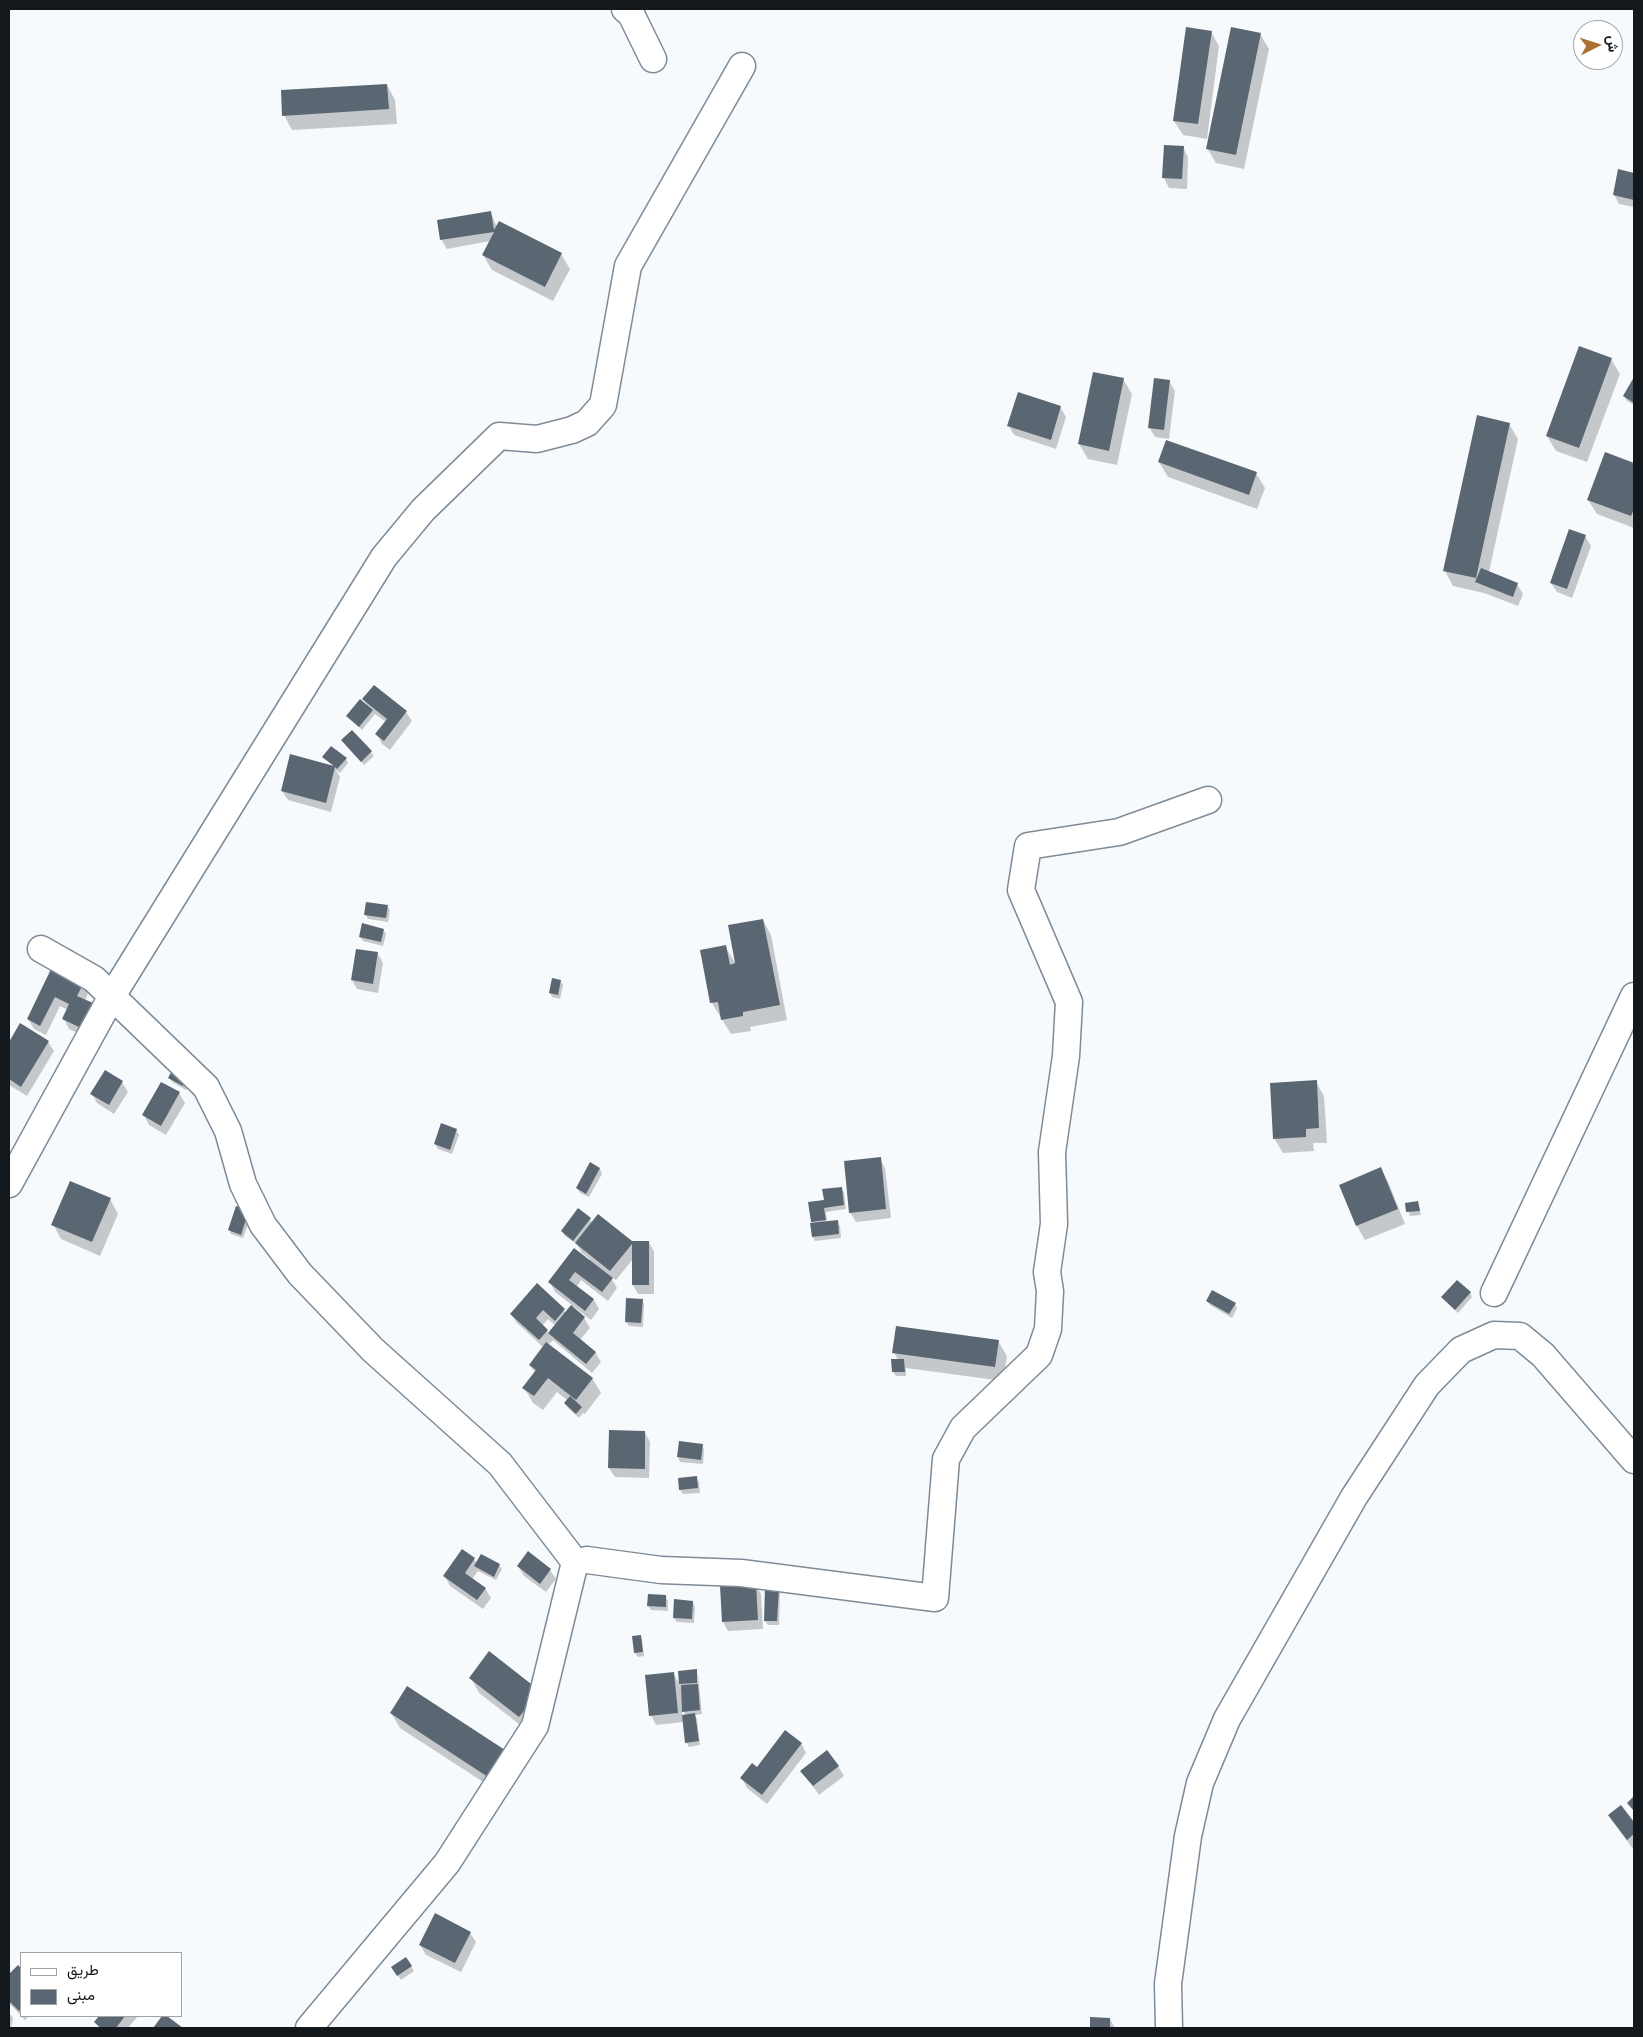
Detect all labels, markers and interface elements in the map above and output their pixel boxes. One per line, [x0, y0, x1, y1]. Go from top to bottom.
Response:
north arrow [1573, 20, 1623, 70]
text: ش [1603, 35, 1622, 53]
legend [20, 1952, 182, 2017]
text: طريق [67, 1961, 99, 1979]
text: مبنى [67, 1986, 95, 2004]

